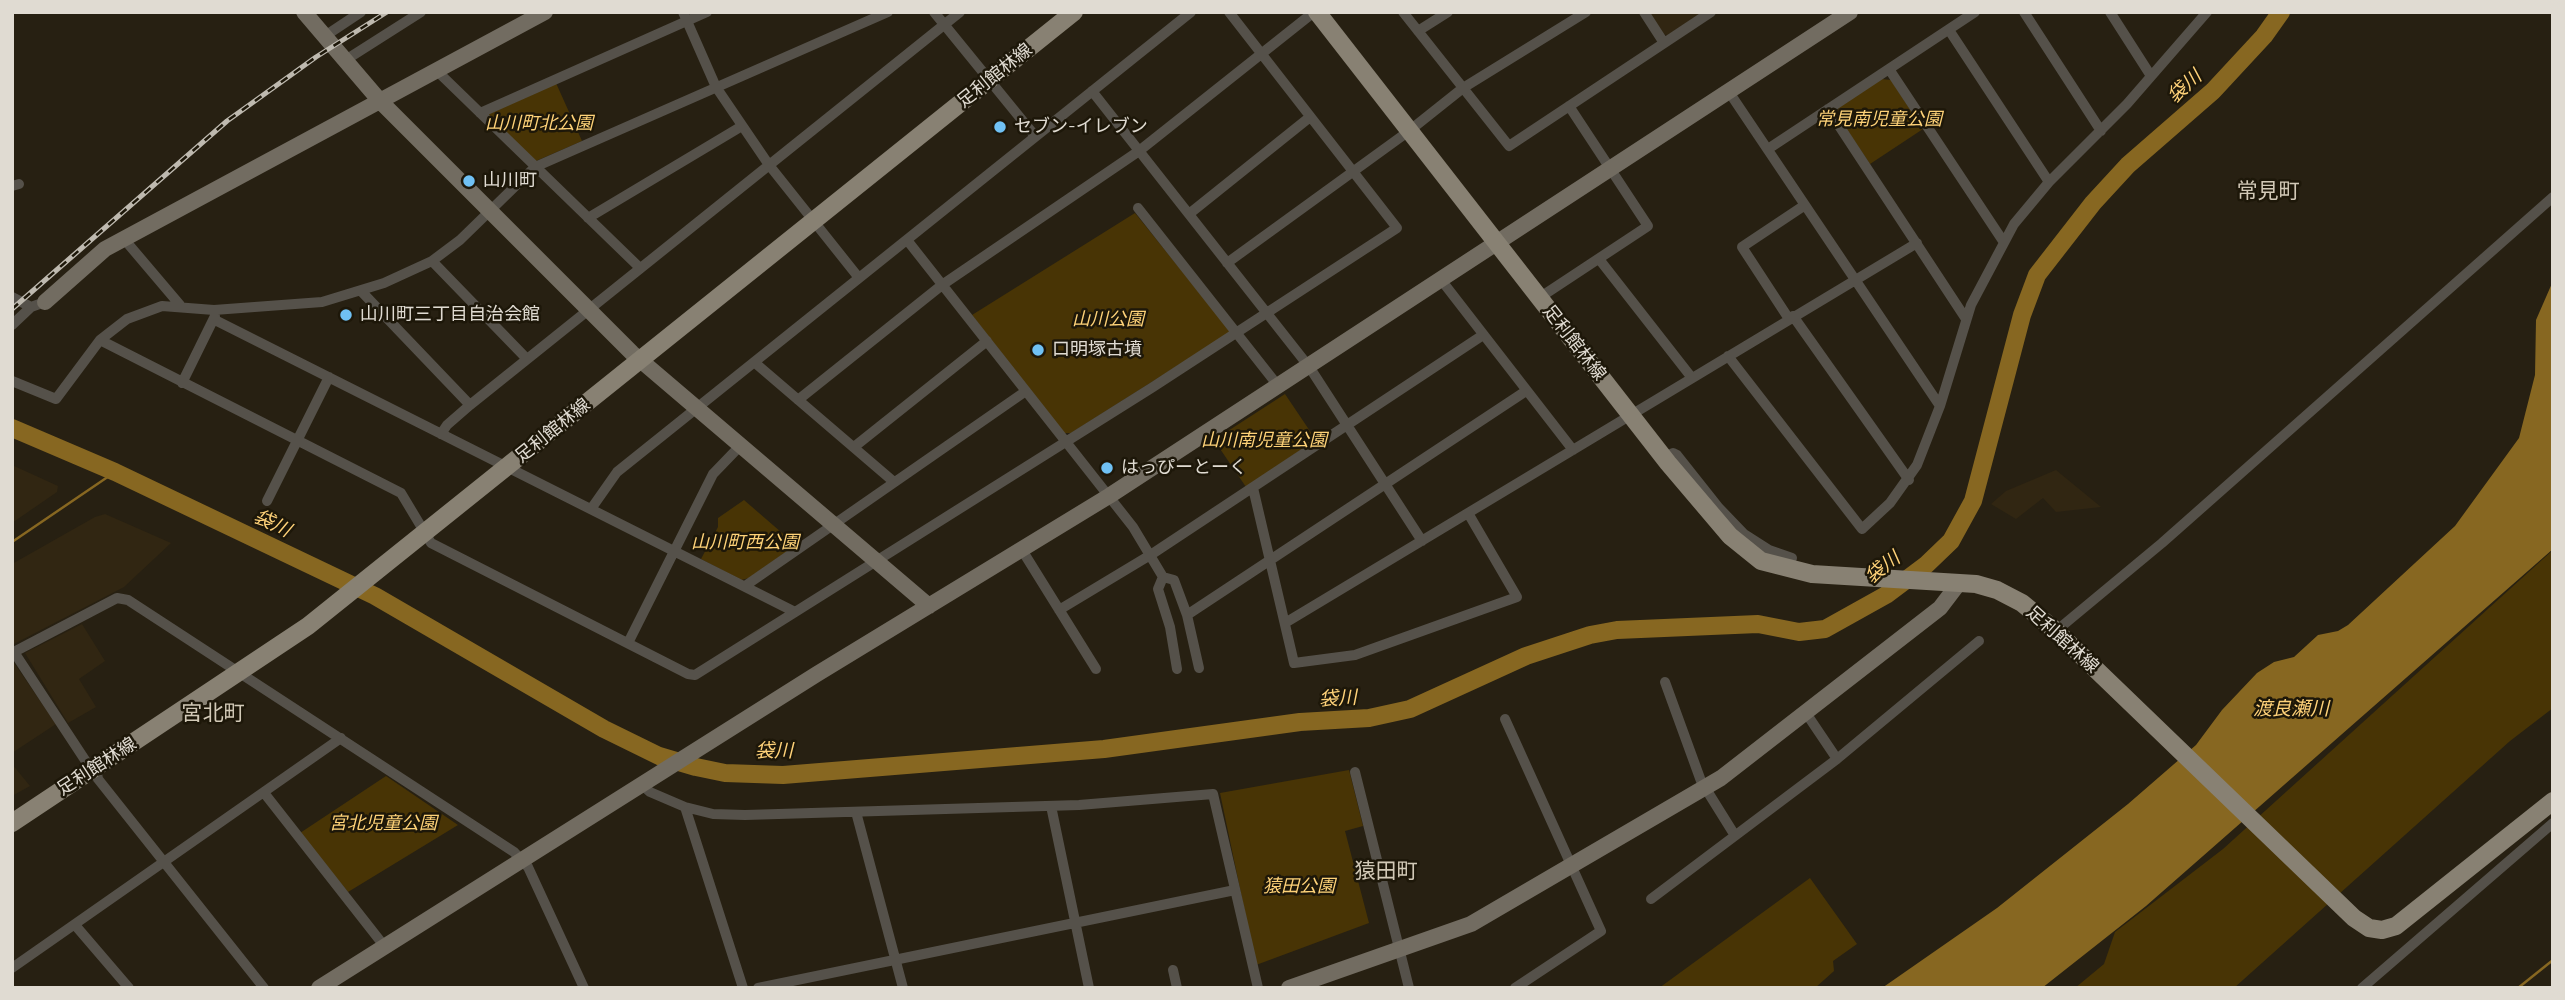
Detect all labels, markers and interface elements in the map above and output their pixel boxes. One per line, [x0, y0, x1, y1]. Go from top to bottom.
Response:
street label: 足利館林線 [953, 39, 1037, 113]
water label: 袋川 [2163, 66, 2207, 108]
park label: 常見南児童公園 [1816, 109, 1942, 131]
park label: 山川町北公園 [485, 113, 593, 135]
place label: セブン-イレブン [1014, 116, 1148, 138]
marker: セブン-イレブン [992, 119, 1008, 135]
place label: 山川町 [483, 170, 537, 192]
marker: 山川町 [461, 173, 477, 189]
district label: 常見町 [2237, 179, 2299, 205]
street label: 足利館林線 [1538, 301, 1610, 385]
place label: 山川町三丁目自治会館 [360, 304, 540, 326]
marker: 山川町三丁目自治会館 [338, 307, 354, 323]
park label: 山川公園 [1072, 309, 1144, 331]
place label: 口明塚古墳 [1052, 339, 1142, 361]
marker: 口明塚古墳 [1030, 342, 1046, 358]
street label: 足利館林線 [511, 394, 595, 468]
park label: 山川南児童公園 [1201, 430, 1327, 452]
place label: はっぴーとーく [1121, 457, 1247, 479]
marker: はっぴーとーく [1099, 460, 1115, 476]
water label: 袋川 [250, 505, 294, 543]
park label: 山川町西公園 [691, 532, 799, 554]
water label: 袋川 [1861, 547, 1905, 589]
street label: 足利館林線 [2021, 602, 2103, 678]
water label: 袋川 [1318, 687, 1358, 711]
water label: 渡良瀬川 [2253, 699, 2329, 721]
district label: 宮北町 [182, 701, 244, 727]
street label: 足利館林線 [53, 733, 141, 801]
water label: 袋川 [755, 741, 793, 763]
park label: 宮北児童公園 [329, 813, 437, 835]
district label: 猿田町 [1355, 859, 1417, 885]
park label: 猿田公園 [1263, 876, 1335, 898]

